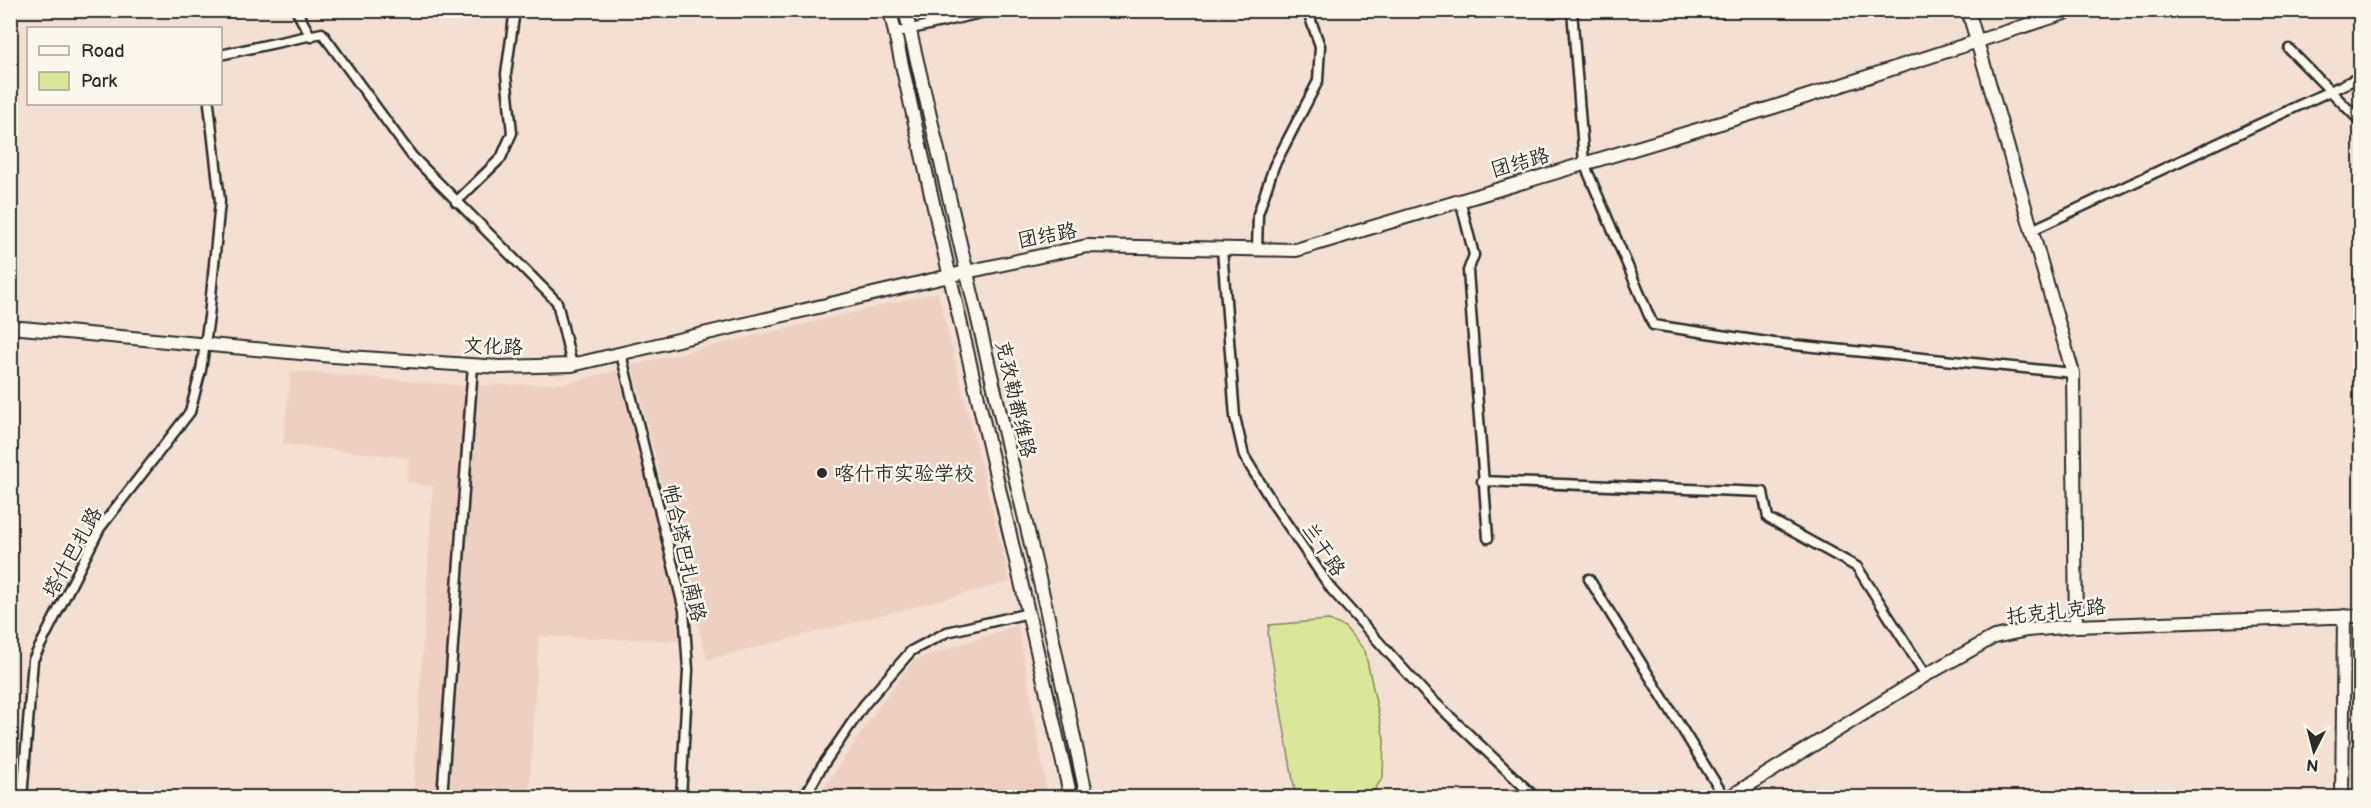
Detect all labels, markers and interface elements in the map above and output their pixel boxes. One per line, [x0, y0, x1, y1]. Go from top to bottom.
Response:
legend [27, 27, 222, 105]
text: Road [81, 41, 125, 62]
text: Park [81, 71, 117, 92]
street label: 团结路 [1488, 143, 1553, 183]
street label: 团结路 [1015, 218, 1080, 253]
street label: 文化路 [463, 334, 524, 360]
street label: 克孜勒都维路 [990, 338, 1040, 461]
place label: 喀什市实验学校 [834, 462, 974, 486]
marker: 喀什市实验学校 [815, 466, 829, 480]
street label: 帕合塔巴扎南路 [658, 482, 711, 625]
street label: 塔什巴扎路 [38, 502, 108, 602]
street label: 兰干路 [1296, 518, 1350, 582]
street label: 托克扎克路 [2005, 595, 2108, 629]
north arrow [2284, 721, 2344, 781]
text: N [2306, 754, 2320, 775]

